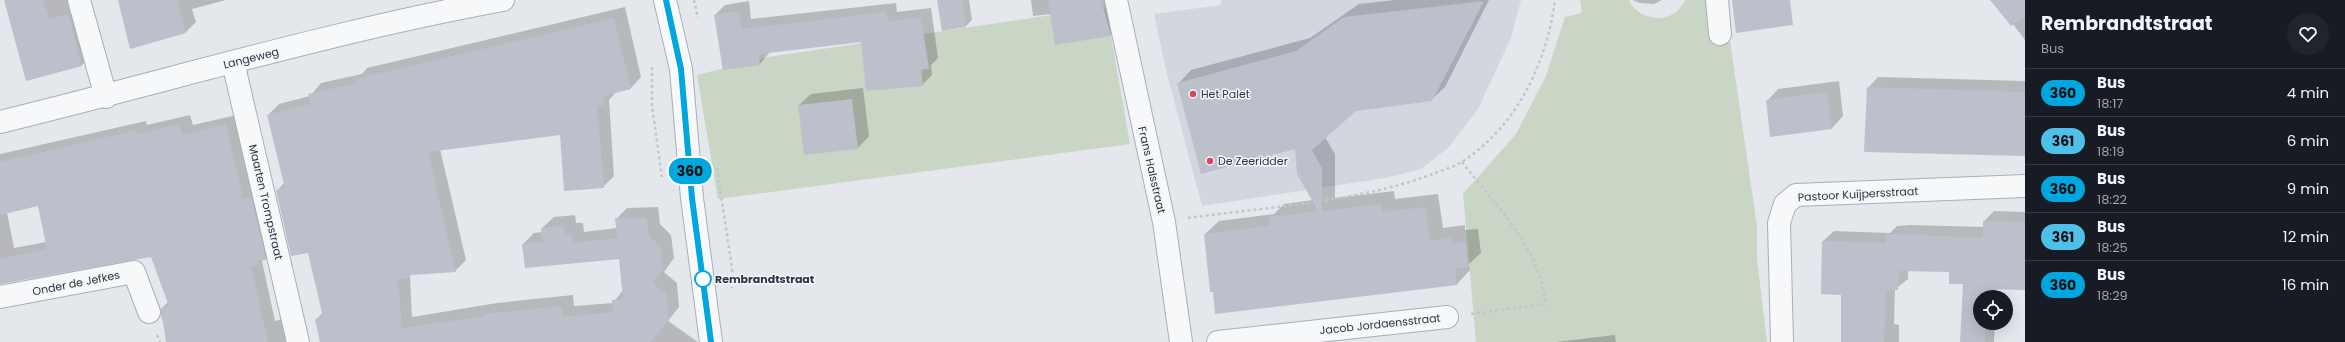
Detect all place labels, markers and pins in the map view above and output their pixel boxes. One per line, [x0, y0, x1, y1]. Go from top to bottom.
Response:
place label: Het Palet [1201, 86, 1250, 102]
marker: Het Palet [1188, 89, 1198, 99]
place label: De Zeeridder [1218, 153, 1288, 169]
marker: De Zeeridder [1205, 156, 1215, 166]
marker: Rembrandtstraat [694, 270, 712, 288]
place label: Rembrandtstraat [715, 271, 815, 287]

